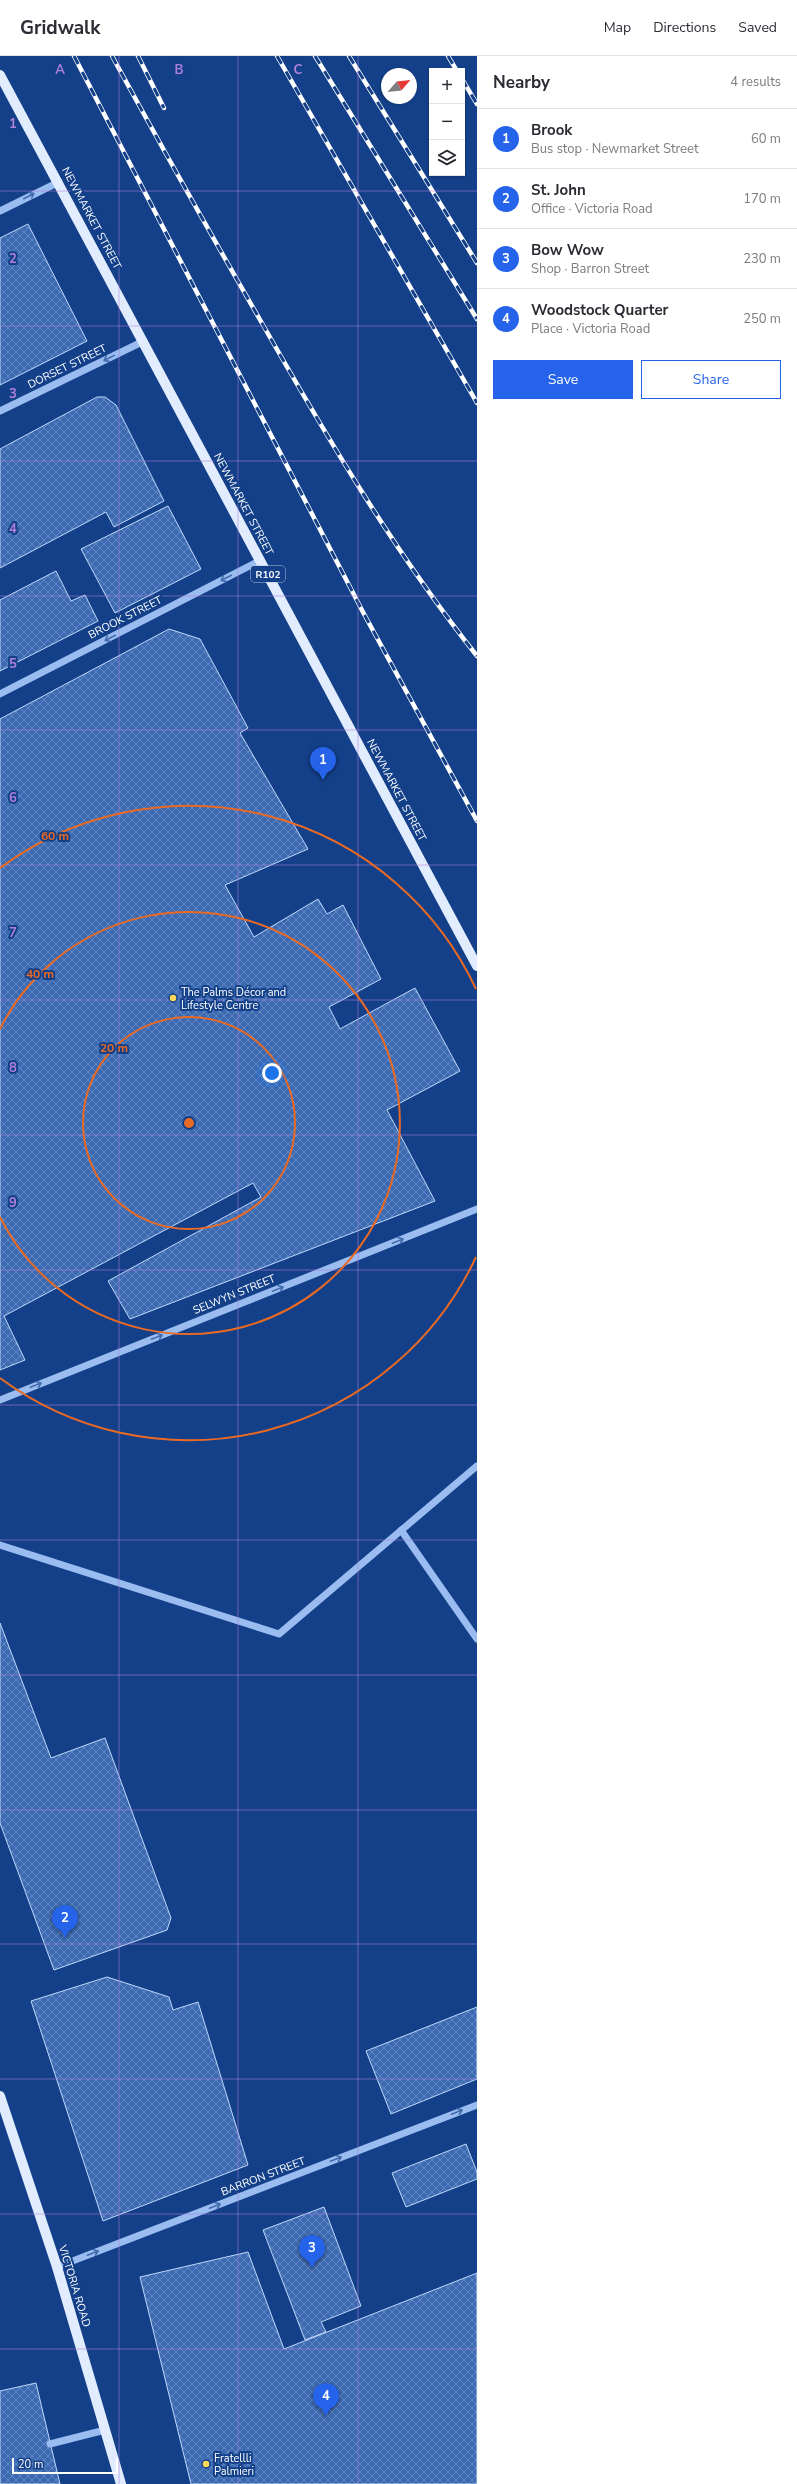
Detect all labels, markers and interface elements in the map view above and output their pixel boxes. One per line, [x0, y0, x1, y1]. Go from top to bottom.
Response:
text: Gridwalk [20, 15, 100, 41]
text: Map [604, 18, 631, 37]
text: Directions [653, 18, 716, 37]
text: Saved [738, 18, 777, 37]
text: A [55, 61, 65, 79]
text: B [175, 61, 184, 79]
text: C [294, 61, 303, 79]
north arrow [381, 68, 417, 104]
map controls [429, 68, 465, 176]
button: + [429, 68, 465, 104]
text: Nearby [493, 71, 550, 94]
text: 4 results [730, 73, 781, 91]
button: − [429, 104, 465, 140]
text: 1 [9, 115, 17, 133]
text: Brook [531, 120, 572, 140]
text: 1 [502, 130, 510, 148]
text: 60 m [751, 130, 781, 148]
button: layers [429, 140, 465, 176]
text: Bus stop · Newmarket Street [531, 140, 698, 158]
street label: NEWMARKET STREET [58, 164, 125, 272]
text: St. John [531, 180, 586, 200]
text: 2 [502, 190, 510, 208]
text: 170 m [743, 190, 781, 208]
one-way arrow [23, 192, 35, 200]
text: Office · Victoria Road [531, 200, 653, 218]
text: Bow Wow [531, 240, 604, 260]
text: 2 [9, 250, 17, 268]
text: 3 [502, 250, 510, 268]
text: 230 m [743, 250, 781, 268]
text: Shop · Barron Street [531, 260, 649, 278]
text: Woodstock Quarter [531, 300, 668, 320]
text: 4 [502, 310, 510, 328]
text: 250 m [743, 310, 781, 328]
text: Place · Victoria Road [531, 320, 650, 338]
street label: DORSET STREET [25, 341, 110, 392]
one-way arrow [103, 355, 115, 362]
button: Save [493, 360, 633, 399]
button: Share [641, 360, 781, 399]
text: 3 [9, 385, 17, 403]
street label: NEWMARKET STREET [210, 450, 277, 558]
text: 4 [9, 520, 17, 538]
road number: R102 [251, 566, 285, 582]
one-way arrow [220, 575, 232, 583]
street label: BROOK STREET [86, 592, 165, 643]
one-way arrow [104, 634, 116, 642]
text: 5 [9, 655, 17, 673]
street label: NEWMARKET STREET [363, 736, 430, 844]
pin: 1 [310, 747, 336, 780]
text: 6 [9, 789, 17, 807]
text: 60 m [41, 828, 69, 844]
text: 7 [9, 924, 17, 942]
text: 40 m [26, 966, 54, 982]
place label: The Palms Décor and Lifestyle Centre [181, 985, 286, 1013]
marker: The Palms Décor and Lifestyle Centre [168, 993, 178, 1003]
text: 20 m [100, 1040, 128, 1056]
text: 8 [9, 1059, 17, 1077]
your location [262, 1063, 282, 1083]
centre of rings [182, 1116, 196, 1130]
text: 9 [9, 1194, 17, 1212]
one-way arrow [392, 1236, 404, 1244]
street label: SELWYN STREET [191, 1271, 278, 1318]
one-way arrow [271, 1285, 283, 1292]
one-way arrow [150, 1333, 162, 1341]
one-way arrow [30, 1381, 42, 1389]
pin: 2 [52, 1905, 78, 1938]
one-way arrow [451, 2108, 463, 2116]
street label: BARRON STREET [219, 2153, 308, 2199]
one-way arrow [329, 2155, 341, 2163]
one-way arrow [208, 2202, 220, 2210]
pin: 3 [299, 2235, 325, 2268]
street label: VICTORIA ROAD [55, 2242, 94, 2329]
one-way arrow [87, 2248, 99, 2256]
pin: 4 [313, 2383, 339, 2416]
place label: Fratellli Palmieri [214, 2451, 254, 2479]
scale bar [12, 2456, 118, 2475]
text: 20 m [18, 2457, 43, 2472]
marker: Fratellli Palmieri [201, 2459, 211, 2469]

